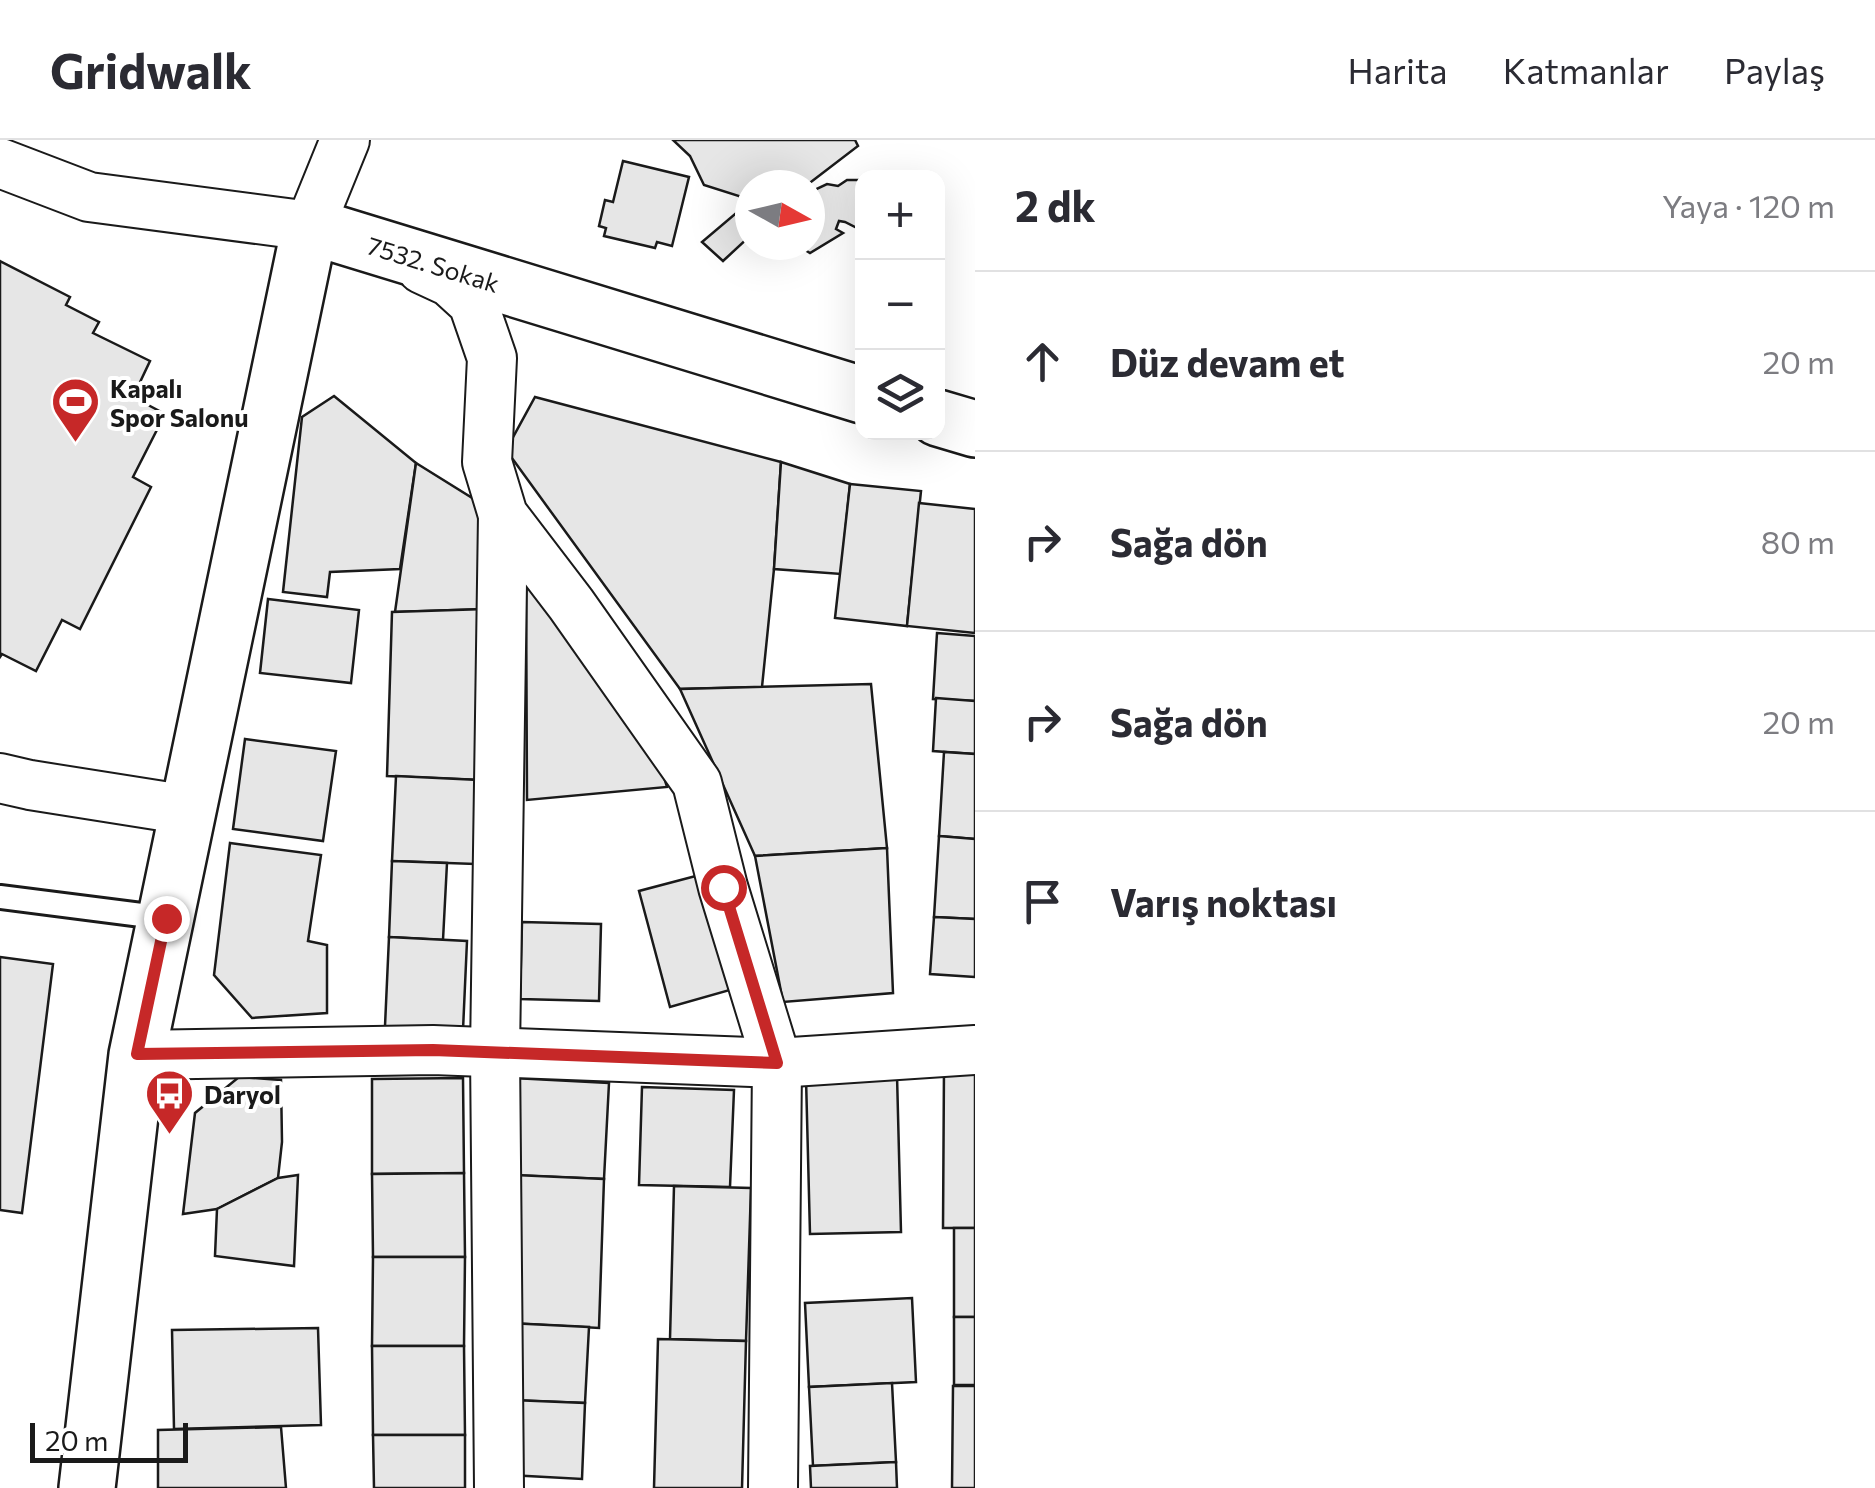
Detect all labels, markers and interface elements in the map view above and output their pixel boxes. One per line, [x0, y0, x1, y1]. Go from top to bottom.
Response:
text: Gridwalk [50, 40, 252, 99]
text: Harita [1348, 48, 1448, 91]
text: Katmanlar [1503, 48, 1669, 91]
text: Paylaş [1724, 48, 1825, 91]
north arrow [735, 170, 825, 260]
map controls [855, 170, 945, 440]
button: + [855, 170, 945, 260]
text: 2 dk [1015, 179, 1096, 231]
text: Yaya · 120 m [1662, 185, 1835, 225]
street label: 7532. Sokak [364, 230, 503, 298]
button: − [855, 260, 945, 350]
icon: ahead [1015, 334, 1070, 389]
text: Düz devam et [1110, 338, 1345, 385]
text: 20 m [1762, 341, 1835, 381]
button: layers [855, 350, 945, 440]
place label: Kapalı Spor Salonu [110, 373, 249, 432]
sports icon: Kapalı Spor Salonu [49, 376, 101, 444]
icon: right [1015, 514, 1070, 569]
text: Sağa dön [1110, 518, 1268, 565]
text: 80 m [1761, 521, 1835, 561]
icon: right [1015, 694, 1070, 749]
text: Sağa dön [1110, 698, 1268, 745]
text: 20 m [1762, 701, 1835, 741]
route start [701, 865, 747, 911]
icon: arrive [1015, 874, 1070, 929]
text: Varış noktası [1110, 878, 1337, 925]
route end [144, 896, 190, 942]
bus stop icon: Daryol [143, 1068, 195, 1136]
place label: Daryol [204, 1079, 281, 1109]
scale bar [30, 1418, 188, 1462]
text: 20 m [45, 1423, 109, 1457]

